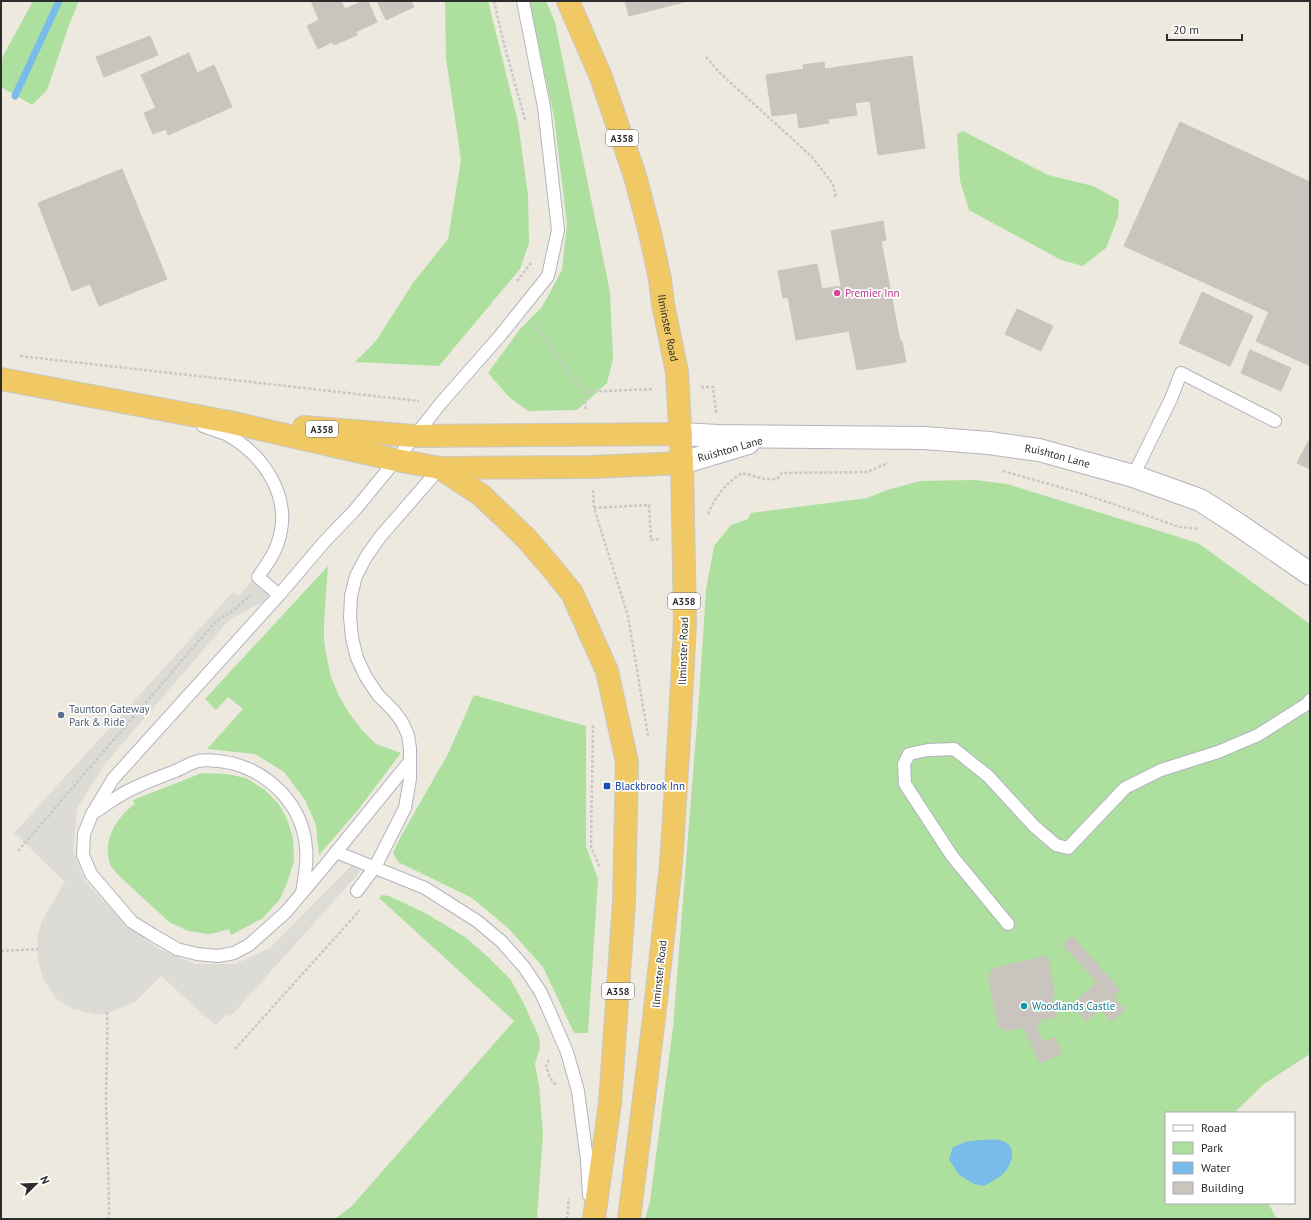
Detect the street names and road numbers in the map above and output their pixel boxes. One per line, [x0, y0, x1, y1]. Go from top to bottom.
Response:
road number: A358 [606, 130, 638, 146]
street label: Ilminster Road [655, 293, 682, 363]
road number: A358 [306, 421, 338, 437]
street label: Ruishton Lane [696, 433, 764, 465]
street label: Ruishton Lane [1024, 441, 1092, 471]
road number: A358 [668, 593, 700, 609]
street label: Ilminster Road [675, 617, 691, 685]
street label: Ilminster Road [648, 939, 670, 1009]
road number: A358 [602, 983, 634, 999]

